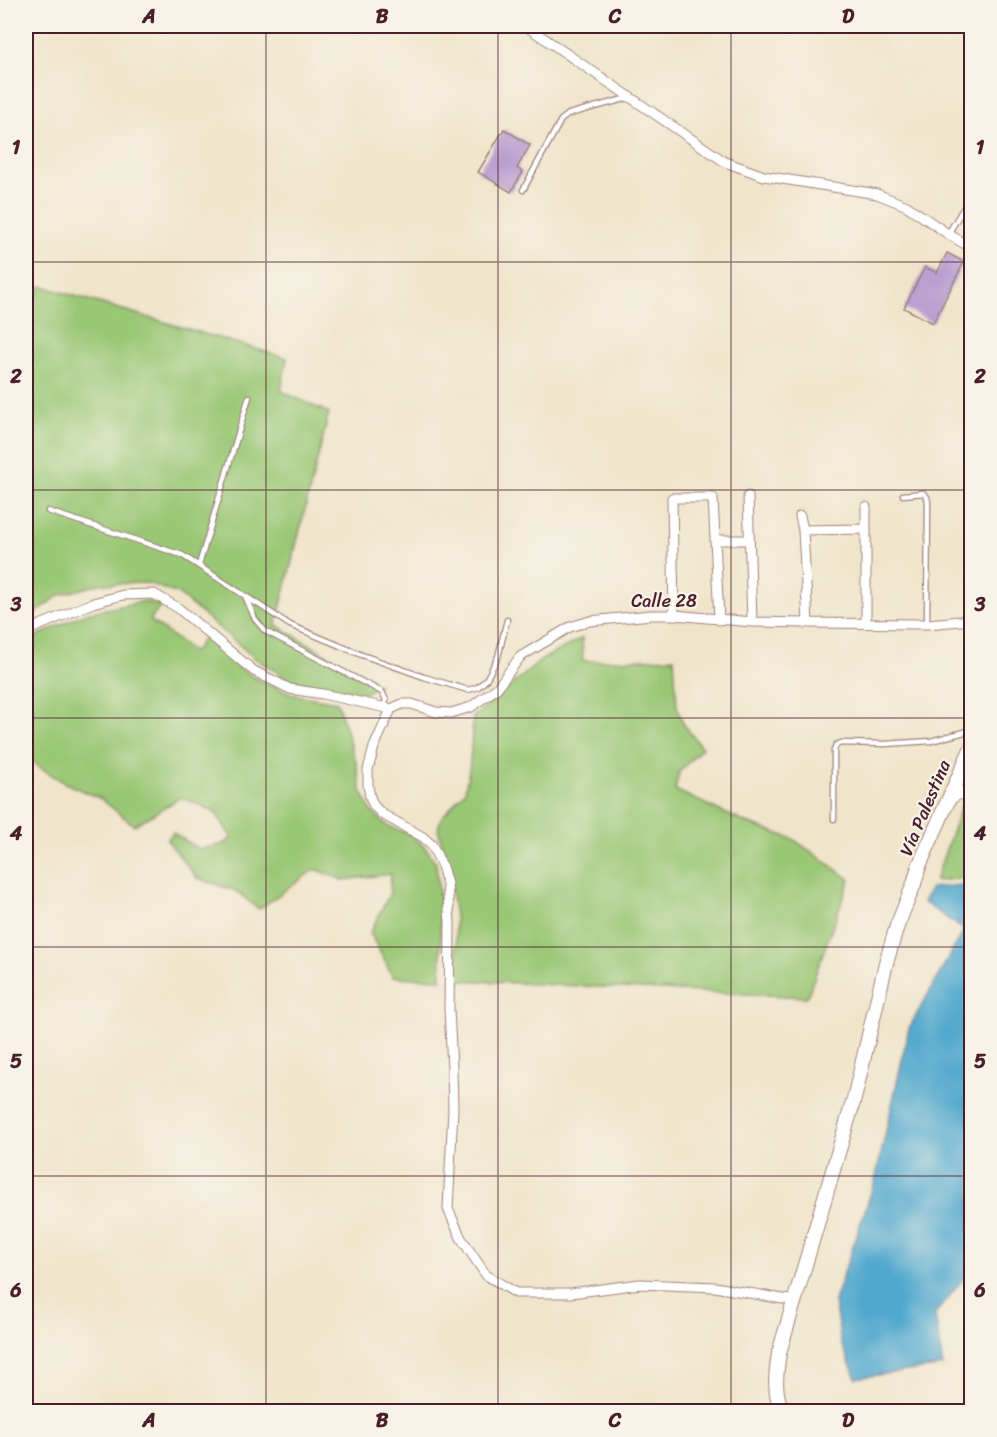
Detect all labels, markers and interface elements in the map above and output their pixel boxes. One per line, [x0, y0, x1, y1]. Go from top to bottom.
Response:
text: A [141, 0, 156, 34]
text: B [376, 0, 389, 34]
text: C [608, 0, 622, 34]
text: D [842, 0, 855, 34]
text: 1 [12, 130, 21, 165]
text: 1 [976, 130, 985, 165]
text: 2 [9, 359, 22, 394]
text: 2 [973, 359, 986, 394]
street label: Calle 28 [631, 585, 697, 617]
text: 3 [10, 587, 22, 622]
text: 3 [974, 587, 986, 622]
street label: Vía Palestina [890, 754, 960, 861]
text: 4 [9, 816, 23, 851]
text: 4 [973, 816, 987, 851]
text: 5 [10, 1044, 22, 1079]
text: 5 [974, 1044, 986, 1079]
text: 6 [9, 1273, 22, 1308]
text: 6 [973, 1273, 986, 1308]
text: A [141, 1403, 156, 1437]
text: B [376, 1403, 389, 1437]
text: C [608, 1403, 622, 1437]
text: D [842, 1403, 855, 1437]

